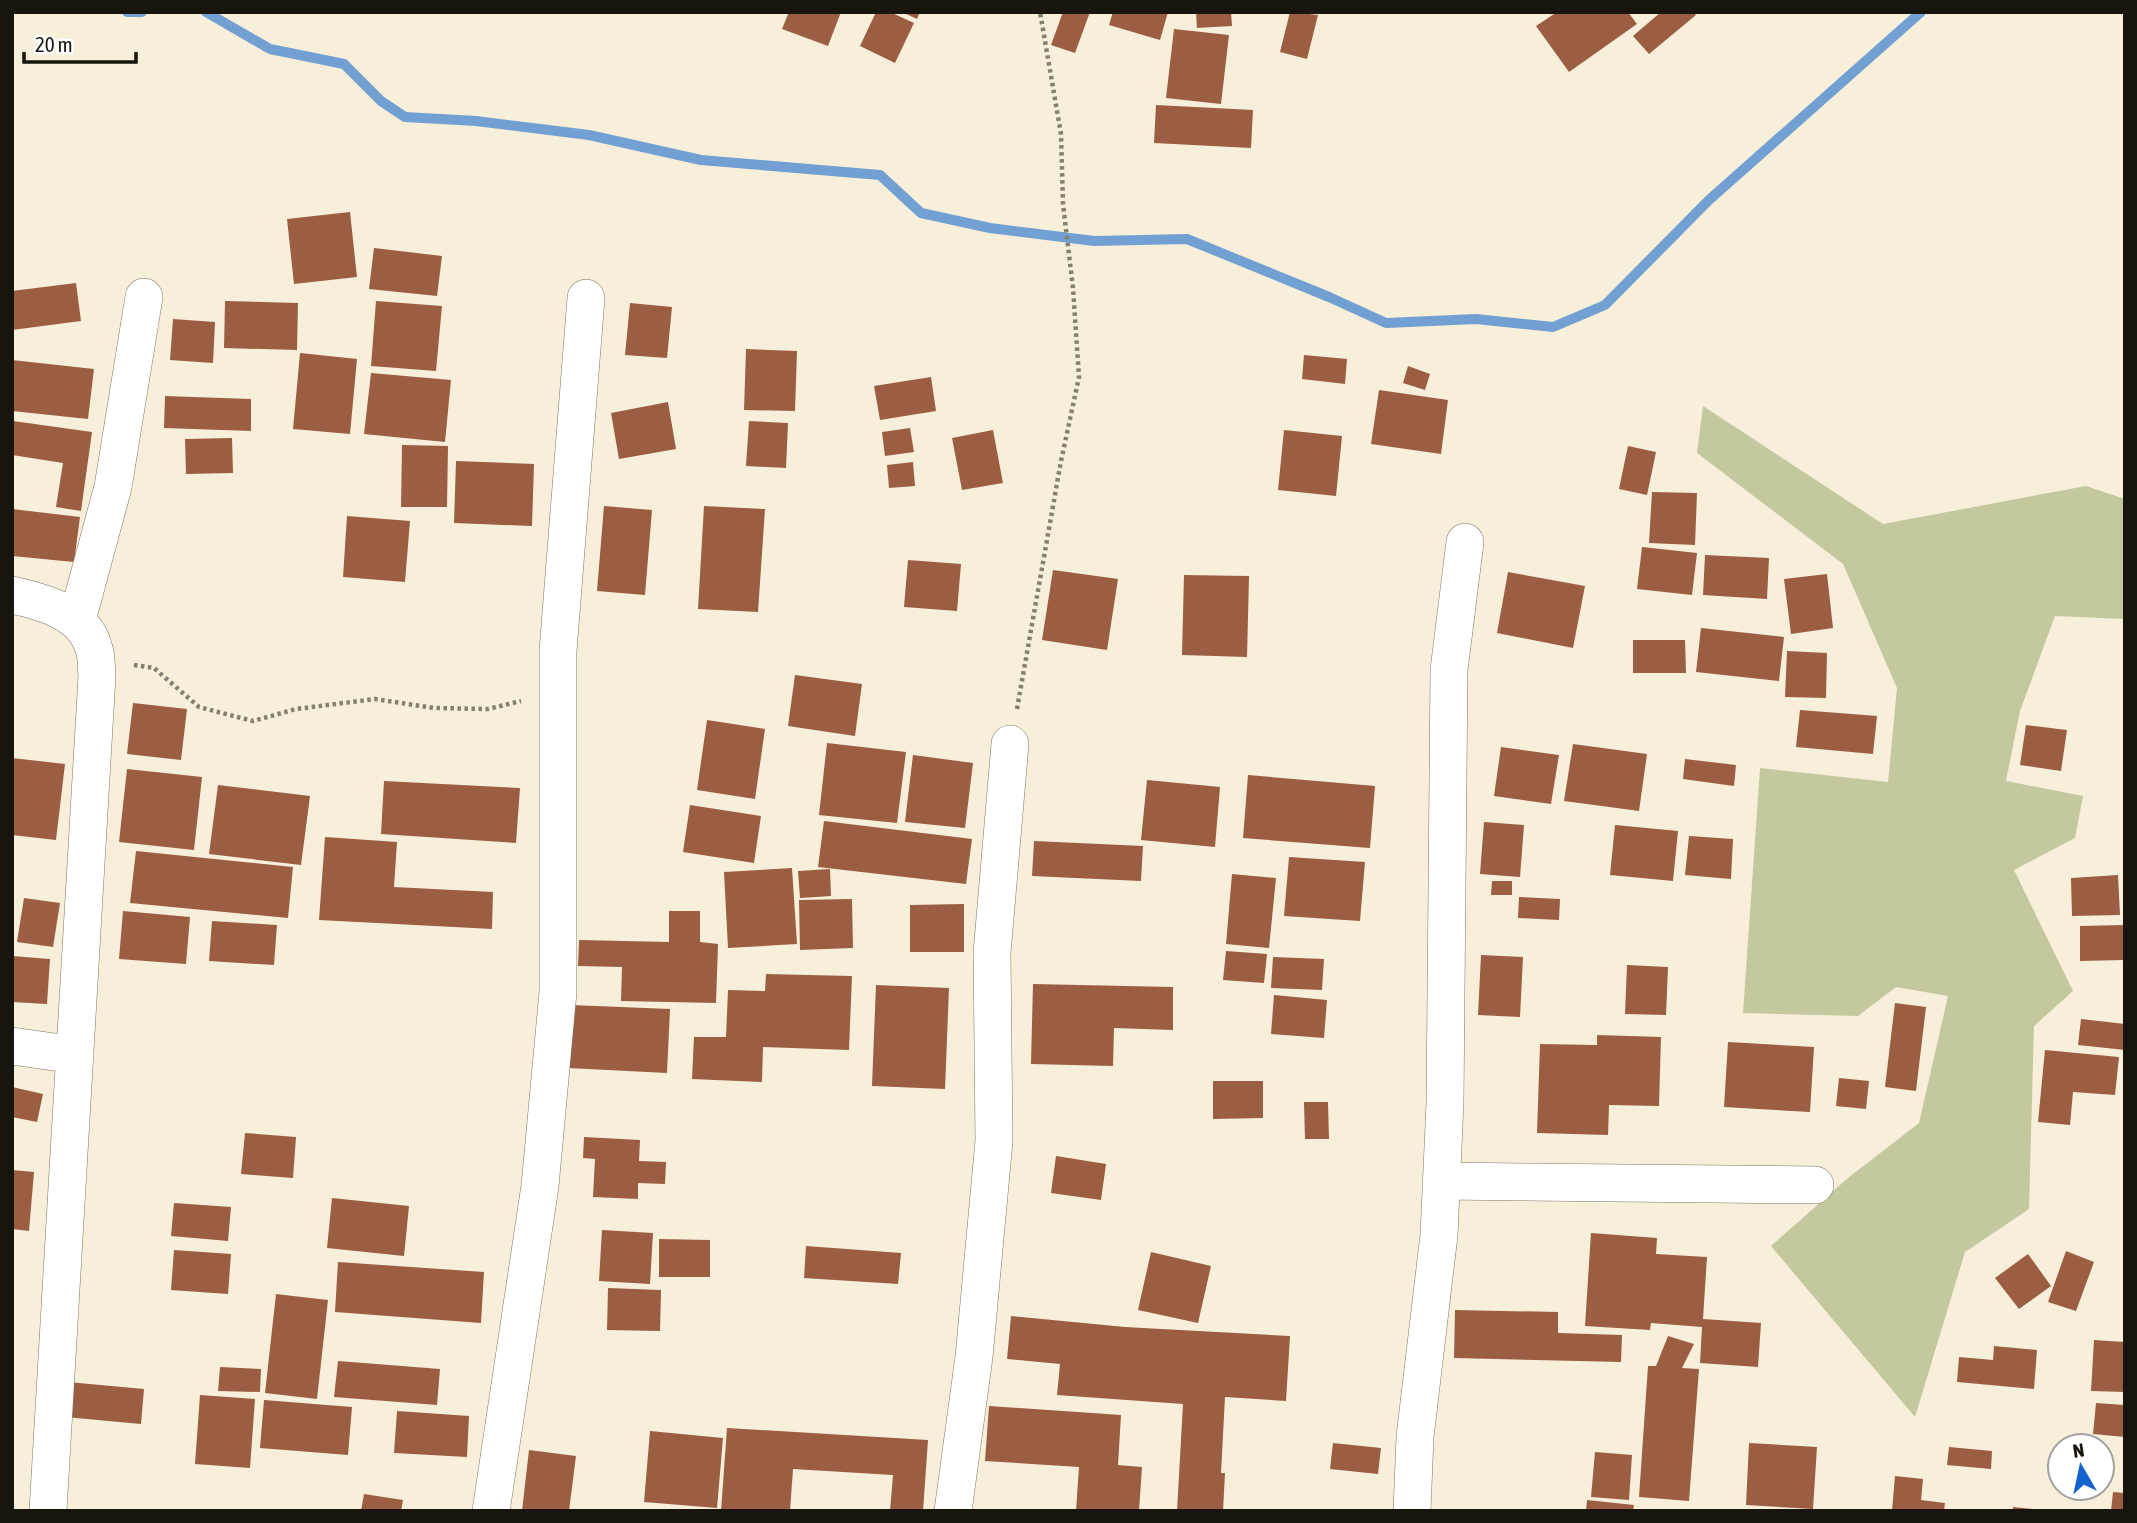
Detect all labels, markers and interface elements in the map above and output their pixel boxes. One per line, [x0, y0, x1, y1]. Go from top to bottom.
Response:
scale bar [24, 21, 136, 65]
text: 20 m [35, 32, 73, 56]
north arrow [2046, 1432, 2116, 1502]
text: N [2071, 1438, 2086, 1462]

